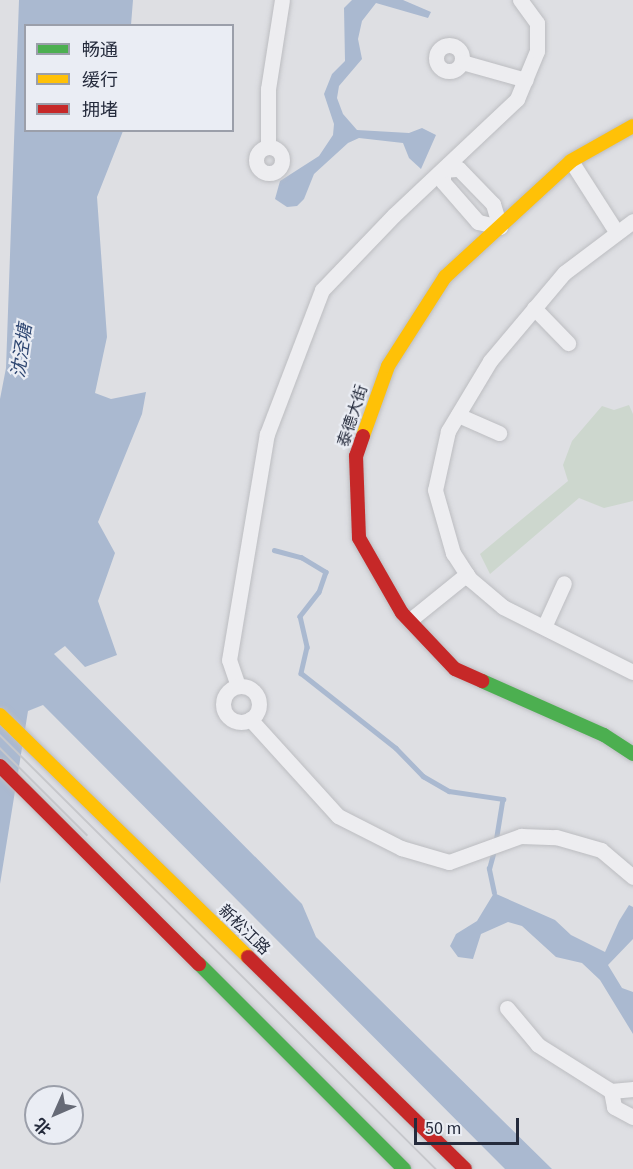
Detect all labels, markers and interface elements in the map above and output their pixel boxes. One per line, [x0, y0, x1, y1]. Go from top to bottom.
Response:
legend [24, 24, 234, 132]
text: 畅通 [82, 38, 118, 63]
text: 缓行 [82, 68, 118, 93]
text: 拥堵 [82, 98, 118, 123]
water label: 沈泾塘 [9, 323, 37, 379]
street label: 泰德大街 [334, 383, 372, 449]
street label: 新松江路 [214, 901, 274, 959]
north arrow [24, 1085, 84, 1145]
scale bar [417, 1106, 522, 1144]
text: 北 [29, 1113, 56, 1140]
text: 50 m [425, 1116, 461, 1141]

